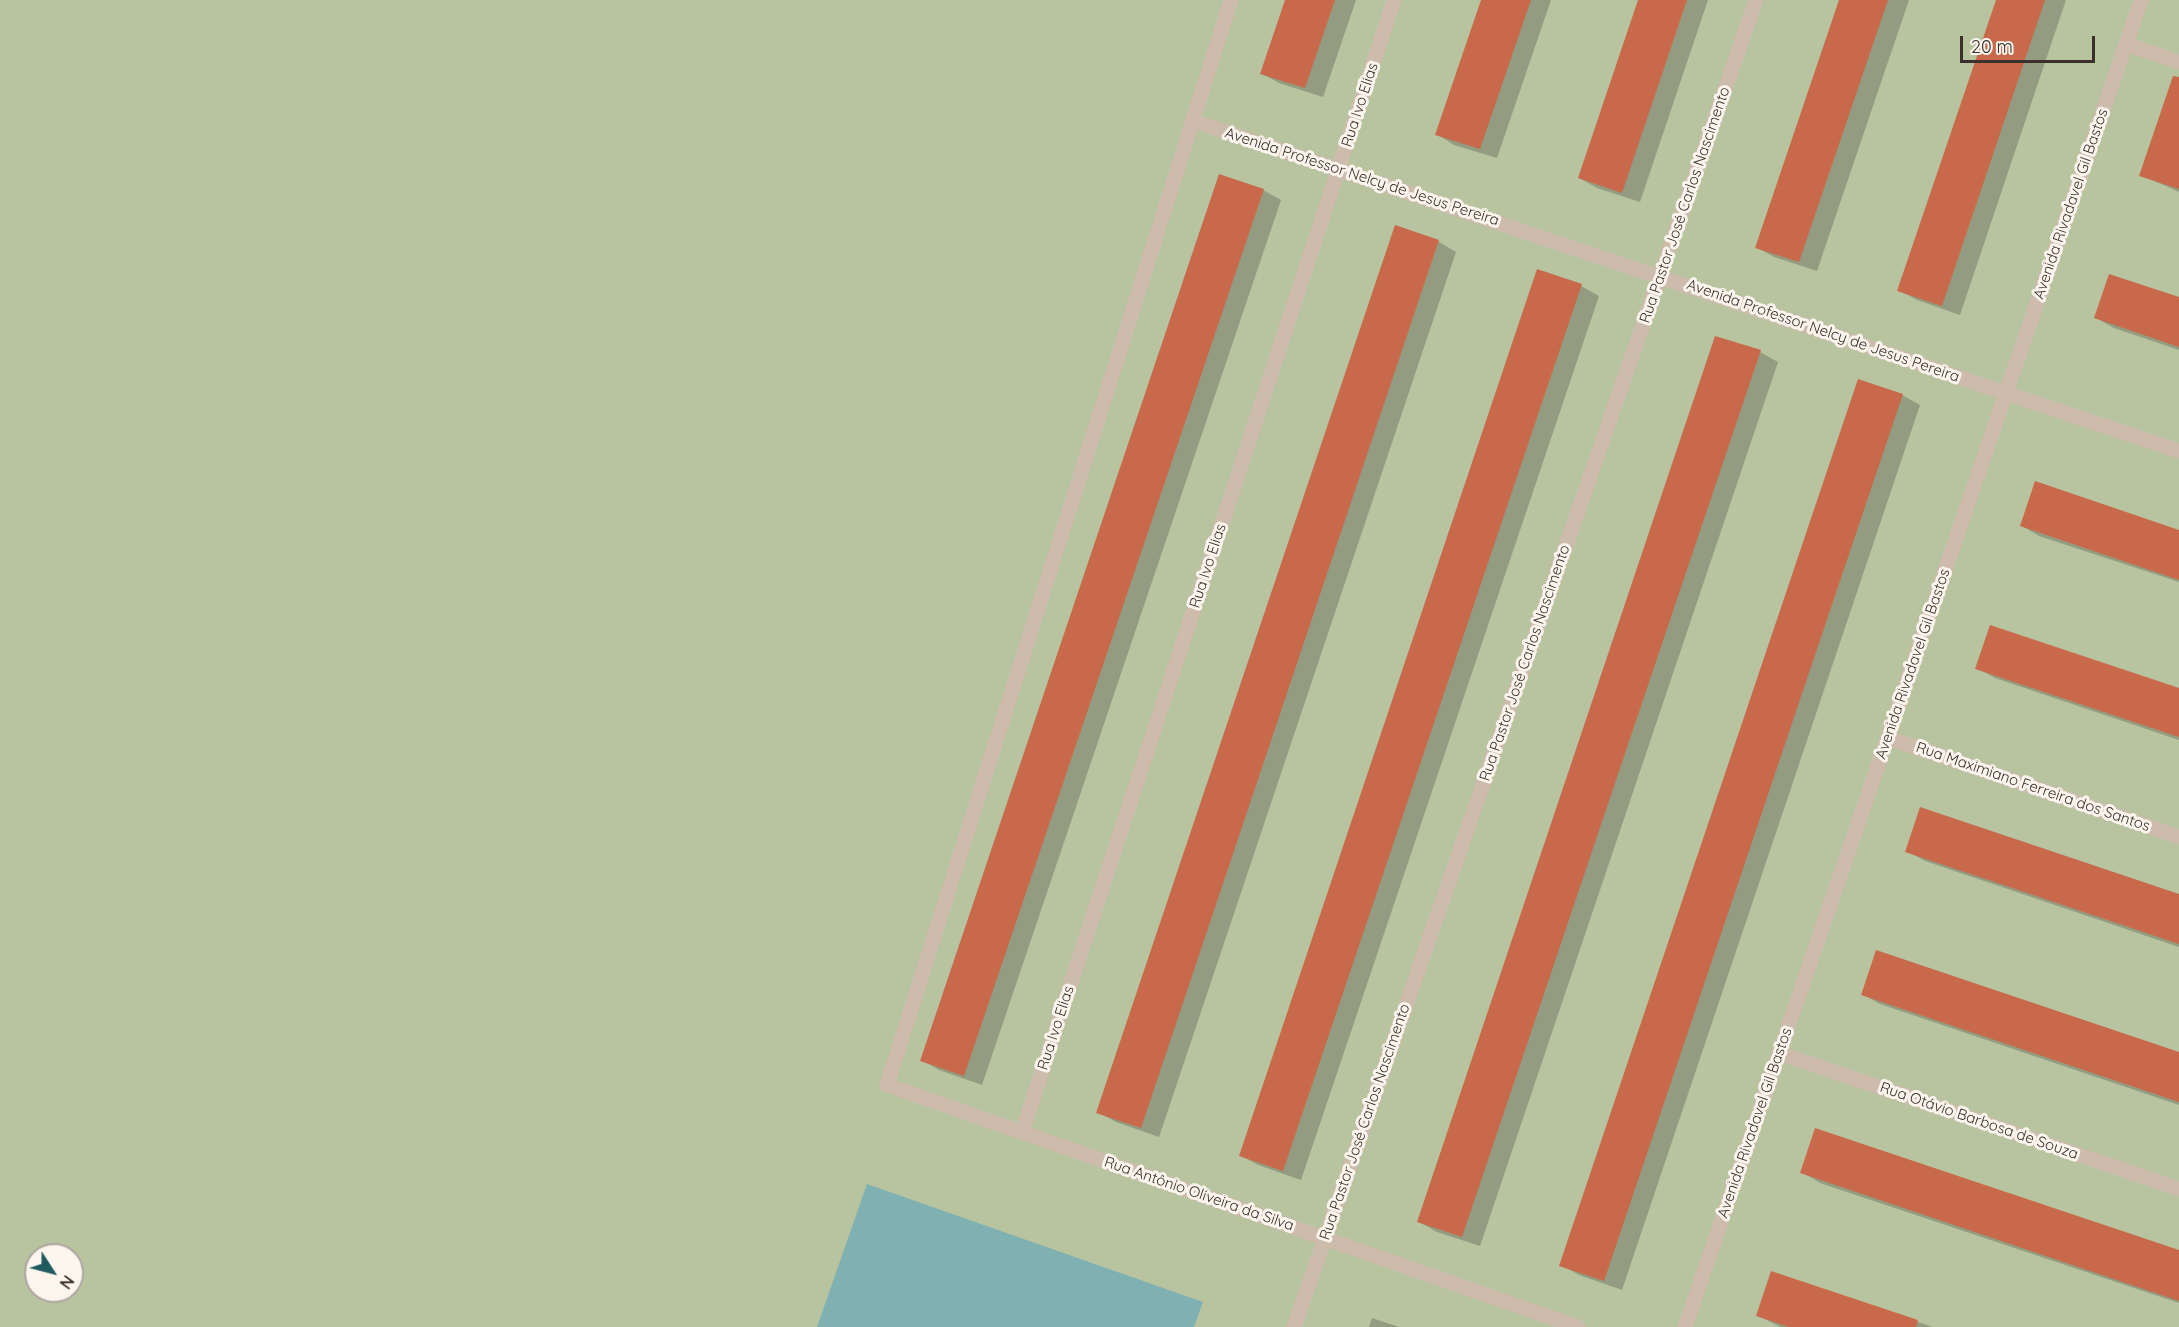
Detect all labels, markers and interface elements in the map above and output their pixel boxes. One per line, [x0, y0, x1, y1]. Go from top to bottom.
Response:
scale bar [1963, 24, 2098, 62]
text: 20 m [1971, 35, 2013, 58]
street label: Rua Ivo Elias [1338, 61, 1382, 149]
street label: Rua Pastor José Carlos Nascimento [1636, 84, 1734, 326]
street label: Avenida Rivadavel Gil Bastos [2030, 106, 2112, 302]
street label: Avenida Professor Nelcy de Jesus Pereira [1223, 124, 1501, 230]
street label: Avenida Professor Nelcy de Jesus Pereira [1684, 276, 1962, 386]
street label: Rua Ivo Elias [1186, 522, 1230, 610]
street label: Rua Pastor José Carlos Nascimento [1476, 542, 1574, 784]
street label: Avenida Rivadavel Gil Bastos [1872, 566, 1954, 762]
street label: Rua Maximiano Ferreira dos Santos [1914, 738, 2152, 836]
street label: Rua Ivo Elias [1034, 984, 1078, 1072]
street label: Rua Pastor José Carlos Nascimento [1316, 1001, 1414, 1243]
street label: Avenida Rivadavel Gil Bastos [1714, 1025, 1796, 1221]
street label: Rua Otávio Barbosa de Souza [1878, 1079, 2080, 1163]
street label: Rua Antônio Oliveira da Silva [1102, 1153, 1296, 1235]
north arrow [24, 1243, 84, 1303]
text: N [55, 1272, 78, 1293]

